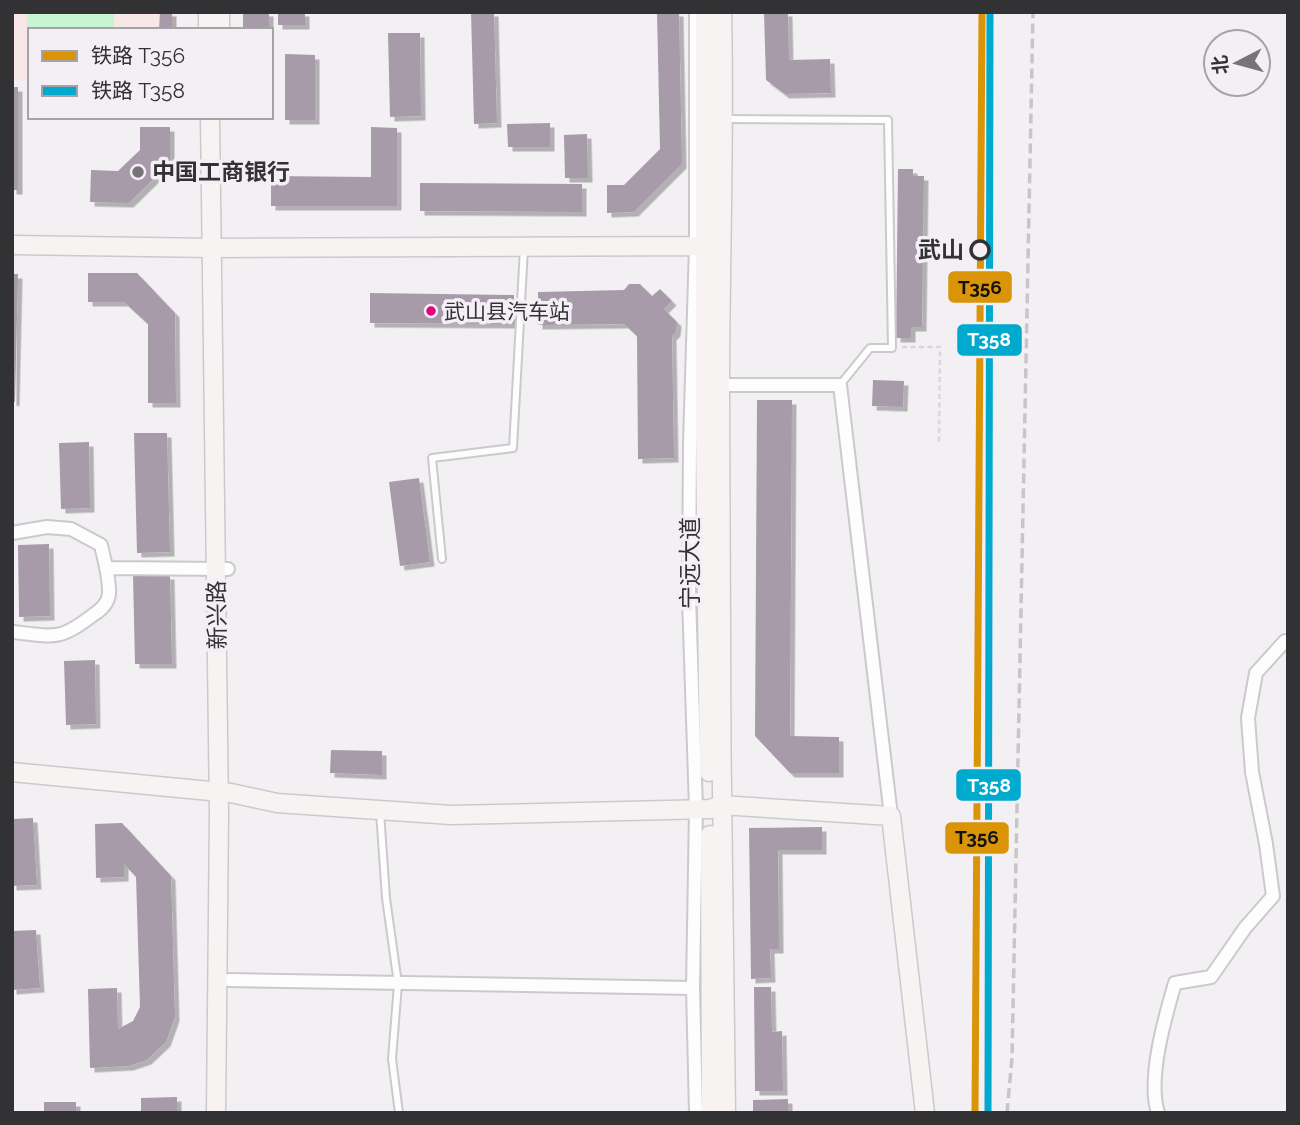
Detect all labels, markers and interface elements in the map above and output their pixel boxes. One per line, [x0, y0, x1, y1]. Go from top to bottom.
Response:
legend [28, 28, 273, 119]
north arrow [1202, 28, 1272, 98]
text: 铁路 T356 [91, 43, 185, 68]
text: 北 [1208, 54, 1232, 75]
text: 铁路 T358 [91, 78, 185, 103]
place label: 中国工商银行 [152, 158, 290, 185]
marker: 中国工商银行 [130, 164, 146, 180]
place label: 武山 [918, 236, 964, 263]
marker: 武山 [970, 240, 990, 260]
line badge: T356 [947, 270, 1013, 304]
text: T356 [958, 276, 1002, 298]
place label: 武山县汽车站 [444, 299, 570, 324]
marker: 武山县汽车站 [424, 304, 438, 318]
line badge: T358 [956, 323, 1023, 357]
text: T358 [967, 328, 1011, 350]
street label: 宁远大道 [676, 517, 703, 609]
street label: 新兴路 [202, 580, 231, 650]
line badge: T358 [955, 768, 1022, 802]
text: T358 [967, 774, 1011, 796]
line badge: T356 [944, 821, 1010, 855]
text: T356 [955, 826, 999, 848]

